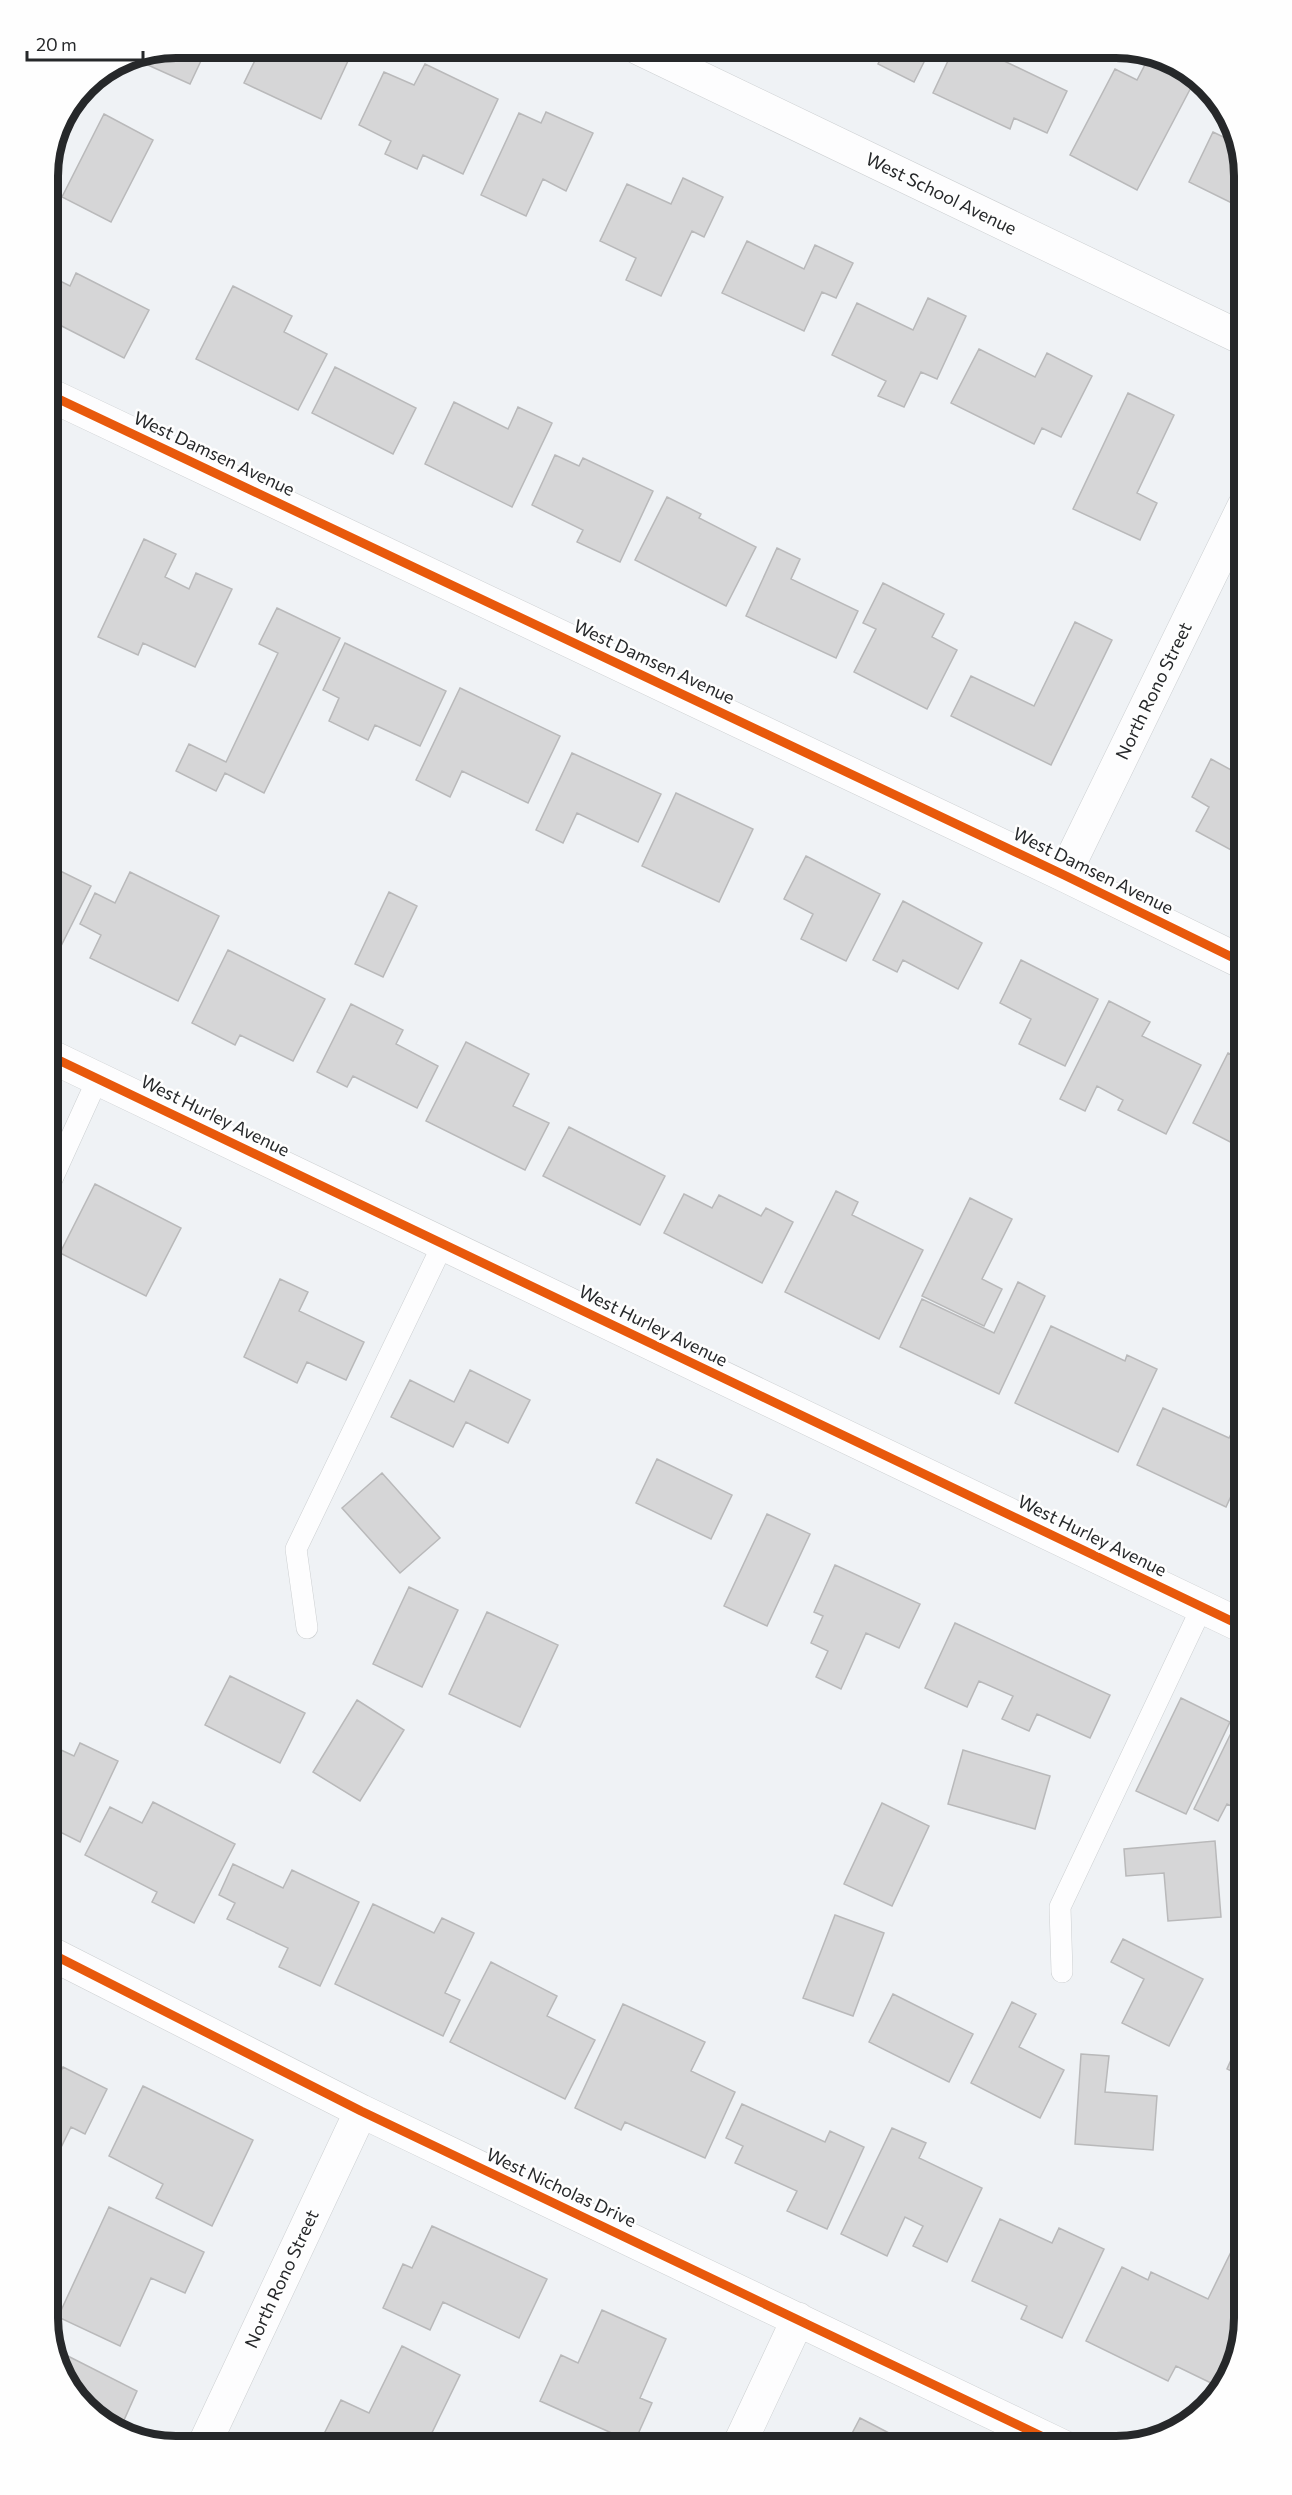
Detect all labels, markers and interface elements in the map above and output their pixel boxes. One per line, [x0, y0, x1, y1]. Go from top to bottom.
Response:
scale bar [27, 24, 142, 62]
text: 20 m [36, 33, 77, 55]
street label: West School Avenue [863, 147, 1020, 239]
street label: West Damsen Avenue [130, 406, 299, 500]
street label: West Damsen Avenue [570, 614, 739, 708]
street label: North Rono Street [1110, 618, 1196, 763]
street label: West Damsen Avenue [1010, 822, 1177, 918]
street label: West Hurley Avenue [137, 1070, 293, 1161]
street label: West Hurley Avenue [575, 1280, 731, 1371]
street label: West Hurley Avenue [1014, 1490, 1170, 1581]
street label: West Nicholas Drive [483, 2143, 640, 2231]
street label: North Rono Street [239, 2206, 323, 2351]

